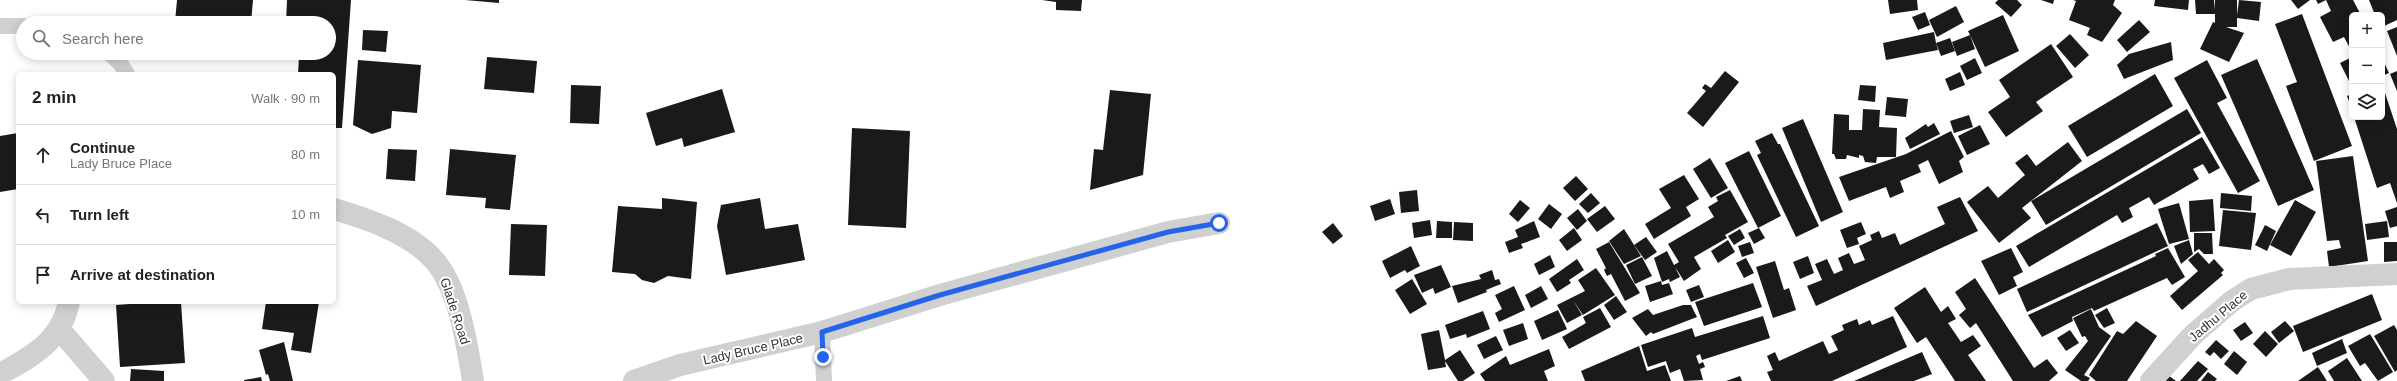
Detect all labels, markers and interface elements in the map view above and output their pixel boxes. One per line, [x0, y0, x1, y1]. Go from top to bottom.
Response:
map controls [2349, 12, 2385, 120]
button: + [2349, 12, 2385, 48]
search box [16, 16, 336, 60]
icon: search [30, 27, 52, 49]
text: Search here [62, 30, 144, 47]
button: − [2349, 48, 2385, 84]
button: layers [2349, 84, 2385, 120]
text: 2 min [32, 88, 76, 107]
text: Walk · 90 m [251, 91, 320, 106]
text: Continue [70, 139, 135, 156]
icon: ahead [32, 144, 54, 166]
text: 80 m [291, 147, 320, 162]
text: Lady Bruce Place [70, 156, 172, 171]
icon: left [32, 204, 54, 226]
text: Turn left [70, 206, 129, 223]
text: 10 m [291, 207, 320, 222]
route start [1210, 214, 1228, 232]
icon: arrive [32, 264, 54, 286]
text: Arrive at destination [70, 266, 215, 283]
street label: Glade Road [437, 276, 473, 346]
street label: Jadhu Place [2186, 287, 2250, 345]
street label: Lady Bruce Place [702, 330, 804, 368]
route end [814, 348, 832, 366]

